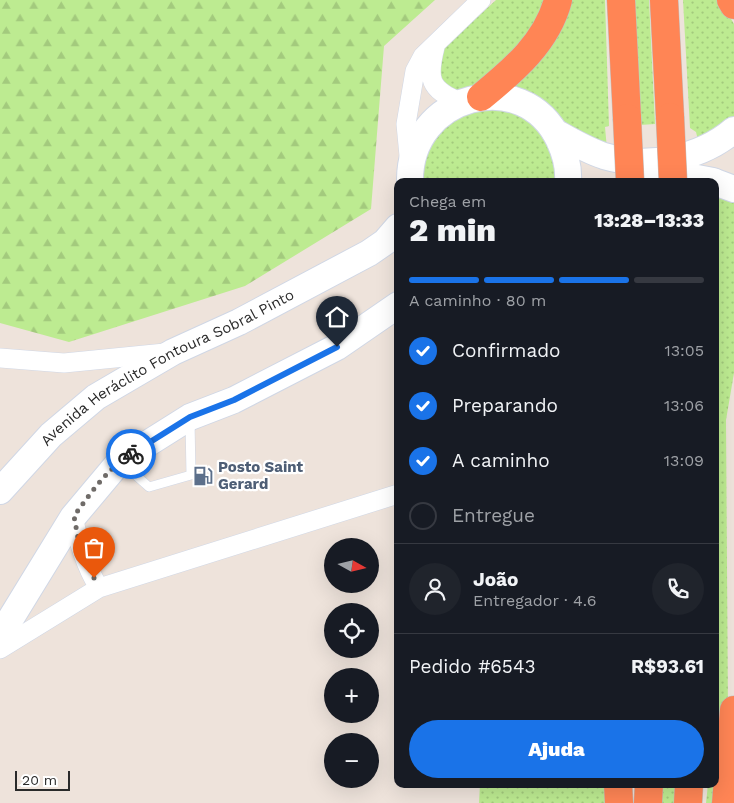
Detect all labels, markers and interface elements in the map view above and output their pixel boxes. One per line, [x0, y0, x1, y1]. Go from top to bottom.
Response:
text: Chega em [409, 192, 486, 211]
text: 13:28–13:33 [594, 209, 704, 232]
text: 2 min [409, 211, 496, 249]
street label: Avenida Heráclito Fontoura Sobral Pinto [37, 285, 297, 449]
text: A caminho · 80 m [409, 291, 546, 310]
pin [316, 296, 358, 347]
icon: home [323, 303, 351, 331]
icon: check [409, 337, 437, 365]
text: Confirmado [452, 339, 561, 362]
text: 13:05 [664, 341, 704, 360]
icon: check [409, 392, 437, 420]
text: Preparando [452, 394, 558, 417]
text: 13:06 [664, 396, 704, 415]
courier [106, 429, 156, 479]
icon: bike [117, 440, 145, 468]
icon: check [409, 447, 437, 475]
text: A caminho [452, 449, 550, 472]
text: 13:09 [664, 451, 704, 470]
place label: Posto Saint Gerard [218, 458, 304, 493]
fuel station icon: Posto Saint Gerard [192, 465, 214, 487]
text: Entregue [452, 504, 535, 527]
pin [73, 527, 115, 578]
icon: bag [80, 534, 108, 562]
north arrow [324, 538, 379, 592]
map controls [324, 538, 379, 788]
button: person [409, 563, 461, 615]
button: phone [652, 563, 704, 615]
text: João [473, 568, 518, 591]
text: Entregador · 4.6 [473, 591, 596, 610]
button: locate [324, 603, 379, 658]
text: Pedido #6543 [409, 655, 536, 678]
text: R$93.61 [631, 655, 704, 678]
button: + [324, 668, 379, 723]
button: Ajuda [409, 720, 704, 778]
button: − [324, 733, 379, 788]
scale bar [15, 768, 70, 791]
text: 20 m [22, 772, 57, 788]

